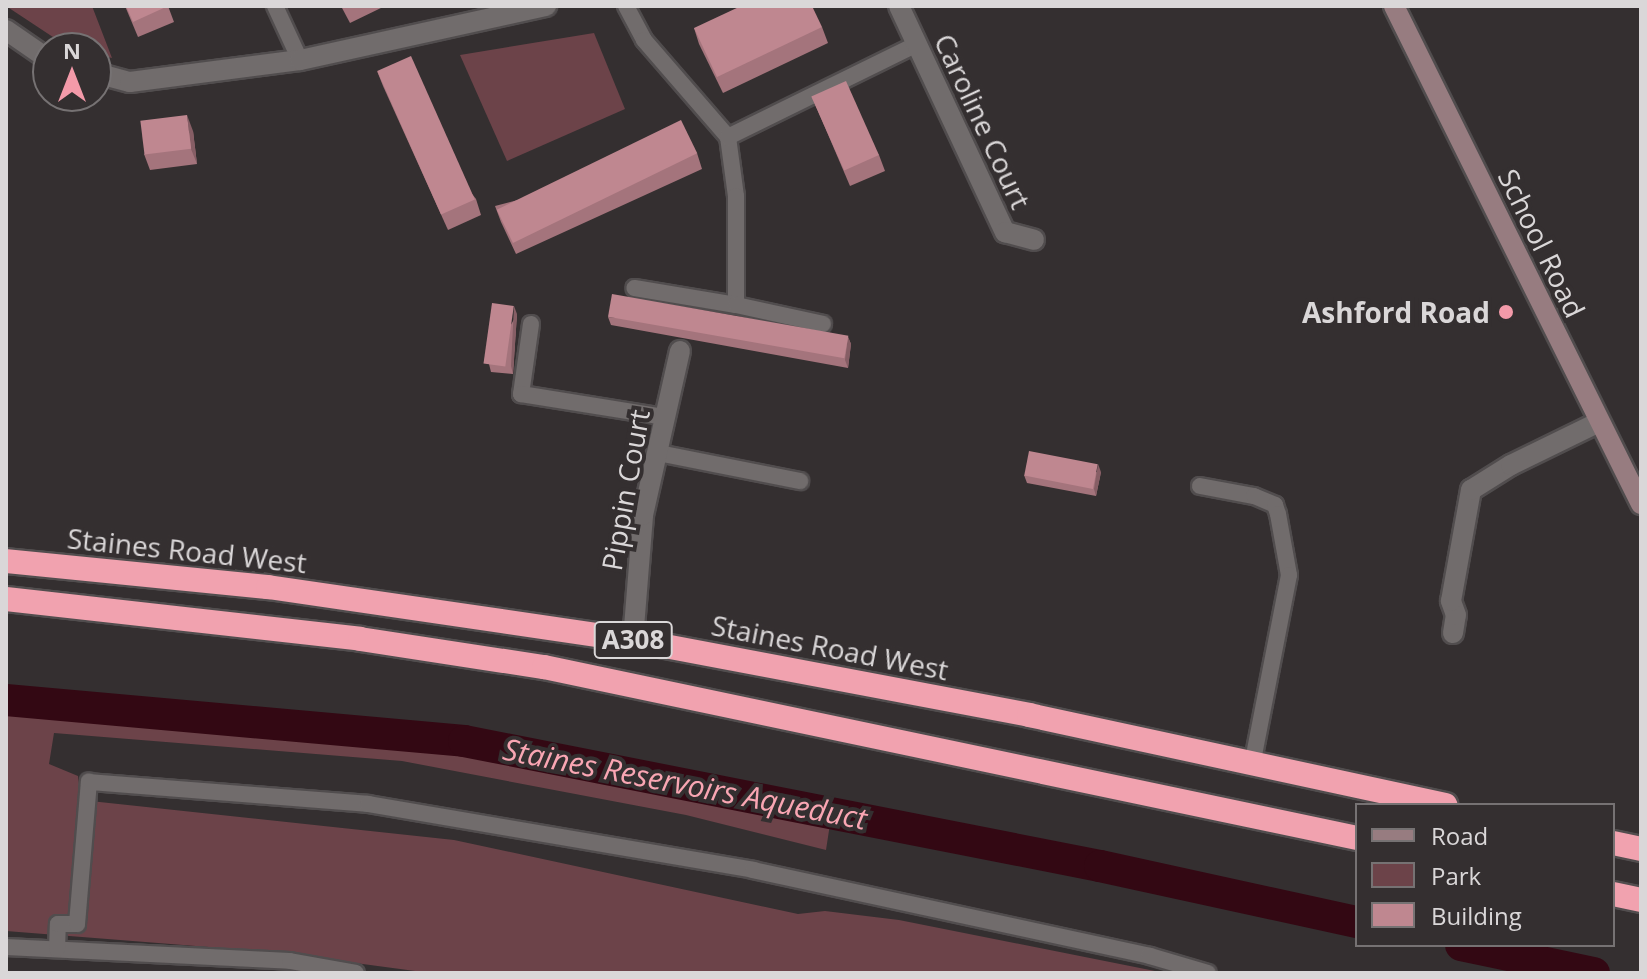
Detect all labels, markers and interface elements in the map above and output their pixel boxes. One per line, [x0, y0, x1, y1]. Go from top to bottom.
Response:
street label: Caroline Court [928, 28, 1038, 214]
north arrow [32, 32, 112, 112]
text: N [63, 35, 81, 65]
street label: School Road [1492, 163, 1592, 323]
place label: Ashford Road [1302, 295, 1490, 329]
marker: Ashford Road [1497, 303, 1515, 321]
street label: Pippin Court [594, 407, 656, 573]
street label: Staines Road West [66, 521, 308, 579]
street label: Staines Road West [709, 608, 951, 686]
road number: A308 [593, 618, 673, 662]
water label: Staines Reservoirs Aqueduct [500, 731, 870, 837]
legend [1355, 803, 1615, 947]
text: Road [1431, 819, 1488, 852]
text: Park [1431, 859, 1481, 892]
text: Building [1431, 899, 1522, 932]

